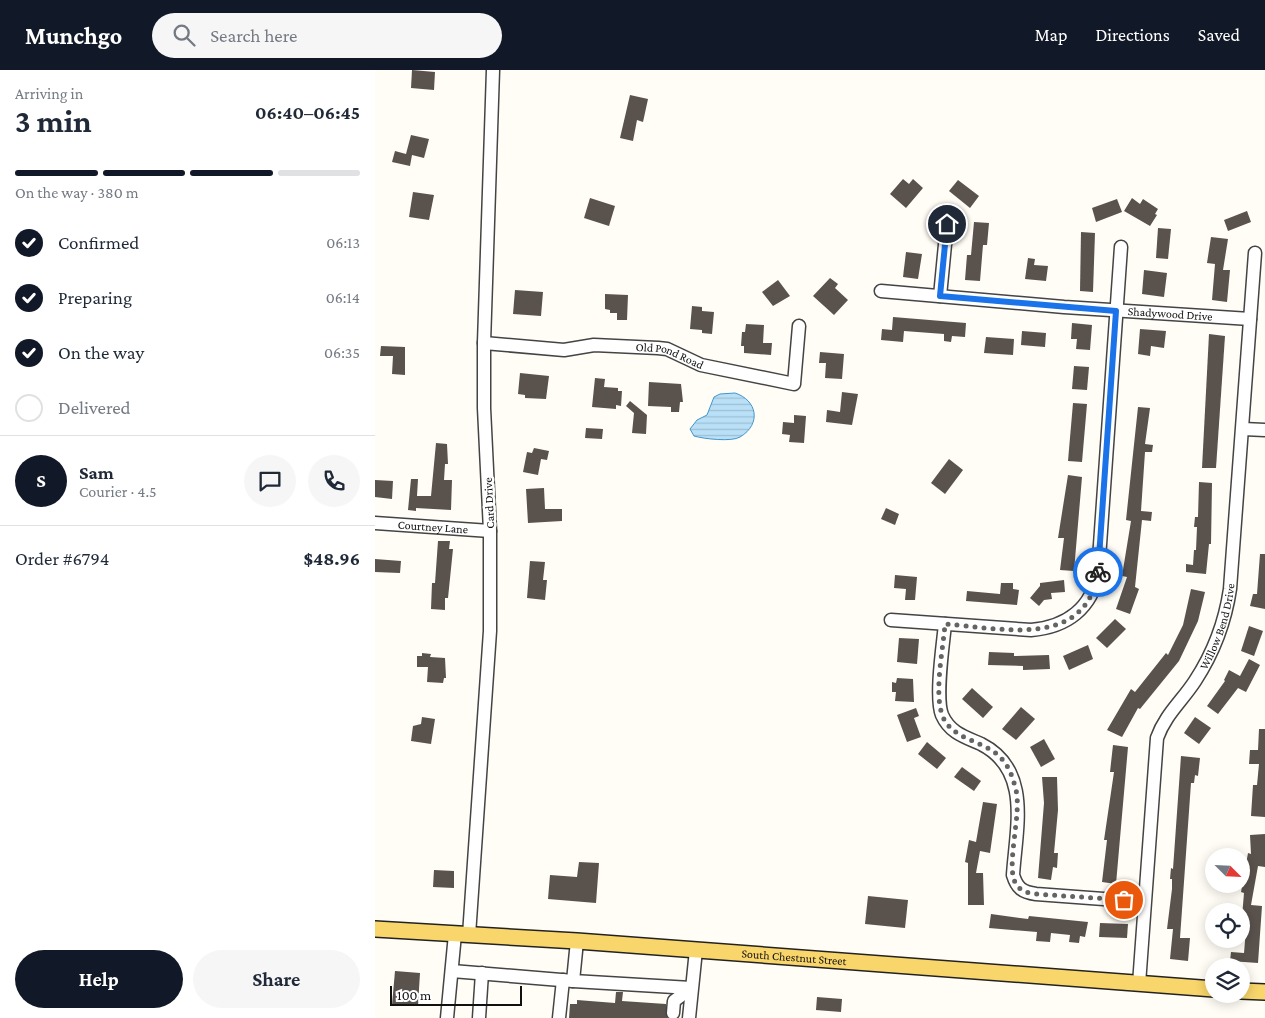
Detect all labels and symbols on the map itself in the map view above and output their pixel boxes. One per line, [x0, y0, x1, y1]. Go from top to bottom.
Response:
pin [926, 203, 968, 245]
street label: Shadywood Drive [1127, 304, 1213, 324]
street label: Old Pond Road [635, 340, 706, 372]
street label: Card Drive [481, 477, 497, 529]
street label: Courtney Lane [397, 518, 468, 536]
courier [1073, 547, 1123, 597]
street label: Willow Bend Drive [1197, 583, 1237, 672]
north arrow [1205, 848, 1250, 892]
pin [1103, 879, 1145, 921]
street label: South Chestnut Street [741, 946, 848, 968]
scale bar [390, 983, 523, 1006]

